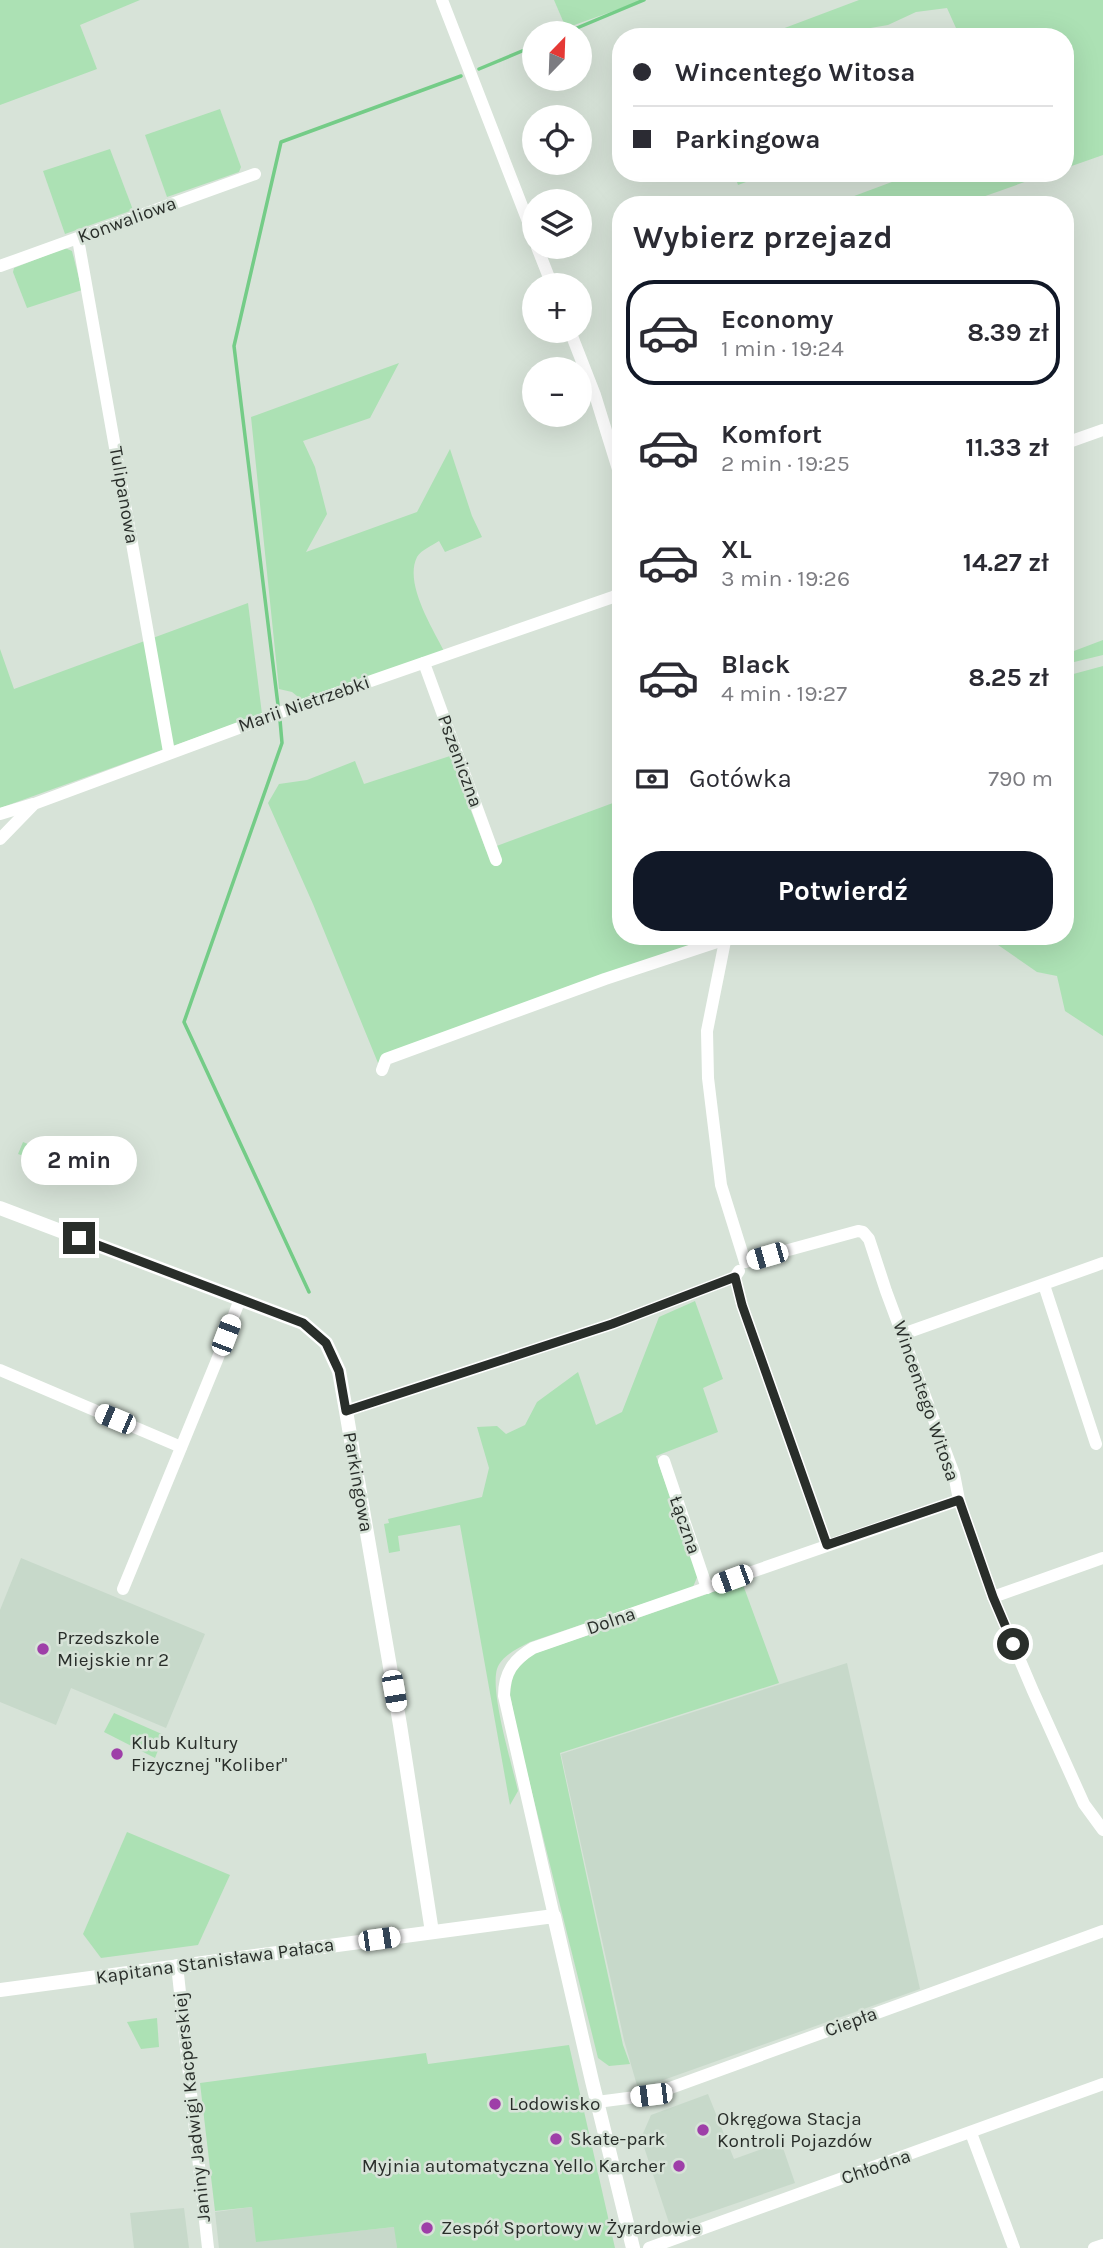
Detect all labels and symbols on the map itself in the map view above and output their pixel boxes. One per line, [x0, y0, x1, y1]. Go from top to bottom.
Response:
north arrow [522, 21, 592, 91]
street label: Konwaliowa [75, 192, 179, 248]
street label: Tulipanowa [105, 445, 143, 545]
street label: Marii Nietrzebki [235, 671, 373, 737]
street label: Pszeniczna [433, 712, 487, 810]
callout: 2 min [21, 1136, 137, 1186]
route end [63, 1222, 95, 1254]
car [744, 1240, 791, 1272]
car [209, 1312, 244, 1358]
street label: Wincentego Witosa [888, 1318, 964, 1484]
car [92, 1401, 139, 1437]
street label: Parkingowa [338, 1430, 378, 1534]
street label: Łączna [665, 1493, 705, 1557]
car [709, 1562, 756, 1596]
street label: Dolna [584, 1602, 638, 1640]
place label: Przedszkole Miejskie nr 2 [57, 1627, 169, 1671]
route start [997, 1628, 1029, 1660]
marker: Przedszkole Miejskie nr 2 [35, 1641, 51, 1657]
car [381, 1668, 408, 1714]
place label: Klub Kultury Fizycznej "Koliber" [131, 1732, 288, 1776]
marker: Klub Kultury Fizycznej "Koliber" [109, 1746, 125, 1762]
car [357, 1926, 402, 1952]
street label: Kapitana Stanisława Pałaca [94, 1933, 336, 1989]
street label: Janiny Jadwigi Kacperskiej [169, 1991, 215, 2223]
street label: Ciepła [822, 2002, 880, 2042]
car [629, 2082, 674, 2108]
place label: Lodowisko [509, 2093, 600, 2115]
marker: Lodowisko [487, 2096, 503, 2112]
place label: Okręgowa Stacja Kontroli Pojazdów [717, 2108, 872, 2152]
marker: Okręgowa Stacja Kontroli Pojazdów [695, 2122, 711, 2138]
place label: Skate-park [570, 2128, 666, 2150]
marker: Skate-park [548, 2131, 564, 2147]
street label: Chłodna [838, 2145, 914, 2189]
place label: Myjnia automatyczna Yello Karcher [362, 2155, 665, 2177]
marker: Myjnia automatyczna Yello Karcher [671, 2158, 687, 2174]
place label: Zespół Sportowy w Żyrardowie [441, 2217, 701, 2239]
marker: Zespół Sportowy w Żyrardowie [419, 2220, 435, 2236]

